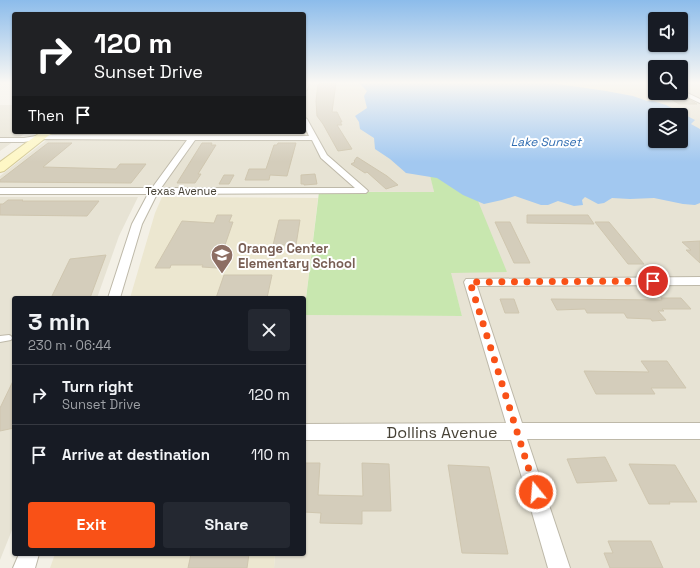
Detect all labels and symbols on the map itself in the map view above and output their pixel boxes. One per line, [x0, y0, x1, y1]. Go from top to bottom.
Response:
water label: Lake Sunset [511, 134, 583, 150]
street label: Texas Avenue [145, 184, 217, 198]
place label: Orange Center Elementary School [238, 240, 355, 272]
school or university icon: Orange Center Elementary School [209, 242, 235, 275]
pin [636, 264, 670, 298]
street label: Dollins Avenue [387, 422, 497, 443]
position arrow [515, 471, 557, 513]

